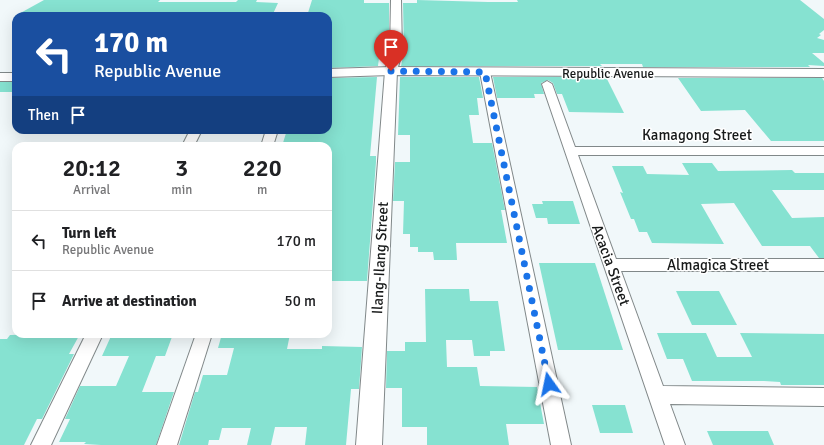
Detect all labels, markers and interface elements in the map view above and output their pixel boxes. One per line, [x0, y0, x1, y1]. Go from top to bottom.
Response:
text: 170 m [94, 26, 168, 60]
icon: left [28, 28, 80, 80]
pin [374, 30, 408, 71]
icon: arrive [380, 36, 402, 58]
text: Republic Avenue [94, 60, 221, 82]
street label: Republic Avenue [562, 66, 654, 82]
icon: arrive [67, 104, 89, 126]
text: Then [28, 106, 59, 124]
street label: Kamagong Street [642, 126, 752, 144]
text: 20:12 [62, 153, 121, 183]
text: 3 [175, 153, 188, 183]
text: 220 [243, 153, 282, 183]
text: Arrival [73, 182, 110, 198]
text: min [171, 182, 192, 198]
text: m [257, 182, 267, 198]
street label: Ilang-Ilang Street [368, 201, 392, 315]
street label: Acacia Street [588, 222, 634, 308]
text: Turn left [62, 224, 116, 242]
icon: left [28, 230, 50, 252]
text: 170 m [276, 232, 316, 250]
text: Republic Avenue [62, 242, 154, 258]
street label: Almagica Street [667, 256, 769, 274]
icon: arrive [28, 290, 50, 312]
text: Arrive at destination [62, 292, 197, 310]
text: 50 m [285, 292, 316, 310]
position arrow [528, 363, 570, 405]

